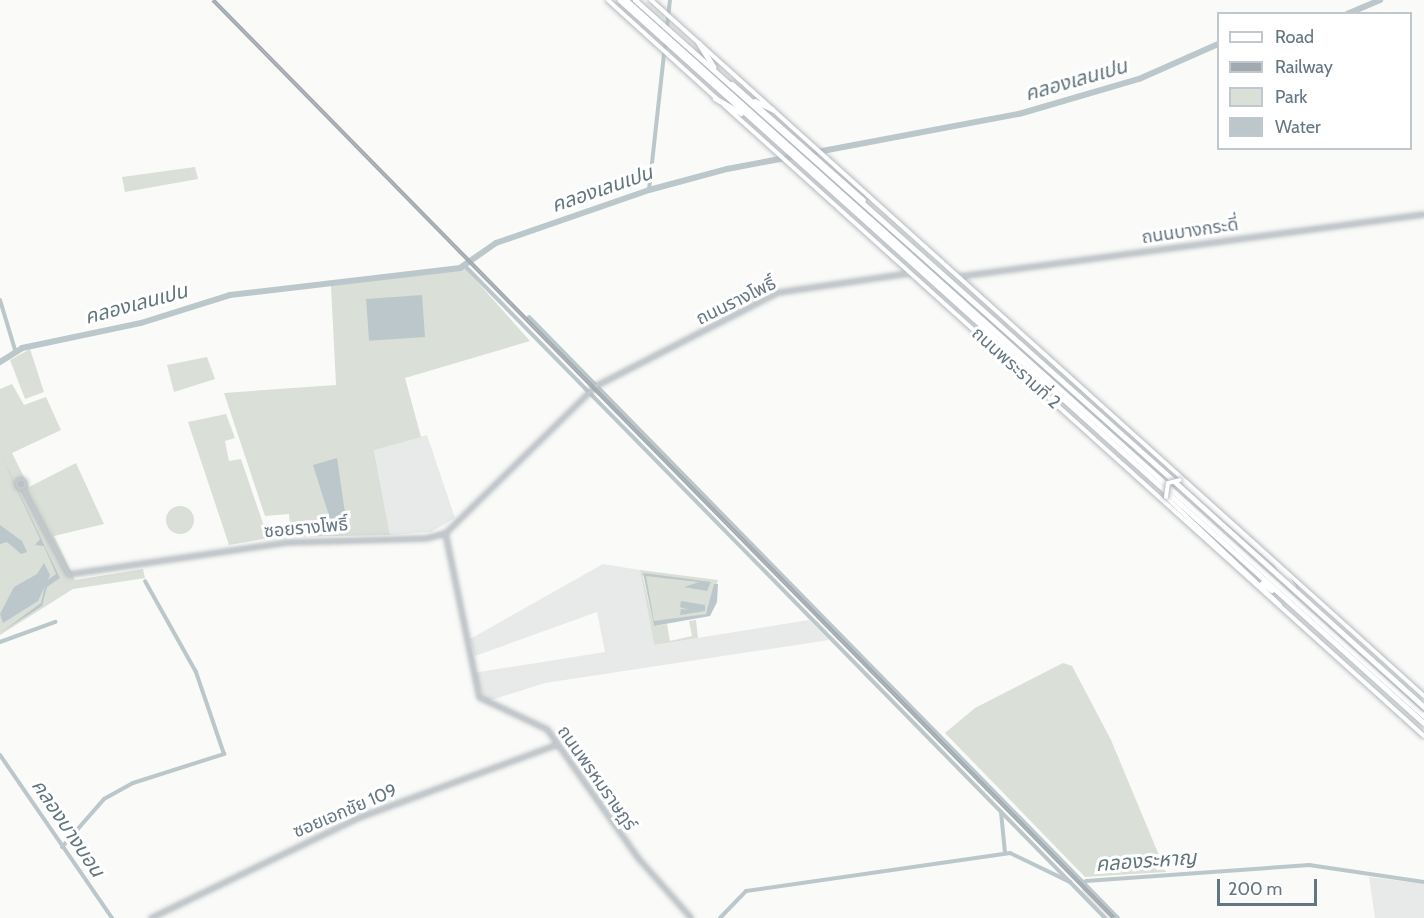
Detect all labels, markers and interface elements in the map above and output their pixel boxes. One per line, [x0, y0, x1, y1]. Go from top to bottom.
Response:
legend [1217, 12, 1412, 150]
text: Road [1275, 26, 1314, 48]
water label: คลองเลนเปน [1022, 54, 1130, 106]
text: Railway [1275, 56, 1333, 78]
text: Park [1275, 86, 1307, 108]
text: Water [1275, 116, 1321, 138]
water label: คลองเลนเปน [548, 161, 656, 217]
street label: ถนนบางกระดี่ [1140, 214, 1240, 248]
street label: ถนนรางโพธิ์ [693, 272, 779, 330]
water label: คลองเลนเปน [82, 279, 190, 329]
street label: ถนนพระรามที่ 2 [967, 323, 1065, 413]
street label: ซอยรางโพธิ์ [263, 514, 349, 542]
street label: ถนนพรหมราษฎร์ [553, 721, 641, 835]
water label: คลองบางบอน [27, 775, 109, 881]
street label: ซอยเอกชัย 109 [290, 779, 400, 843]
water label: คลองระหาญ [1095, 846, 1197, 876]
scale bar [1220, 867, 1320, 905]
text: 200 m [1228, 878, 1282, 900]

